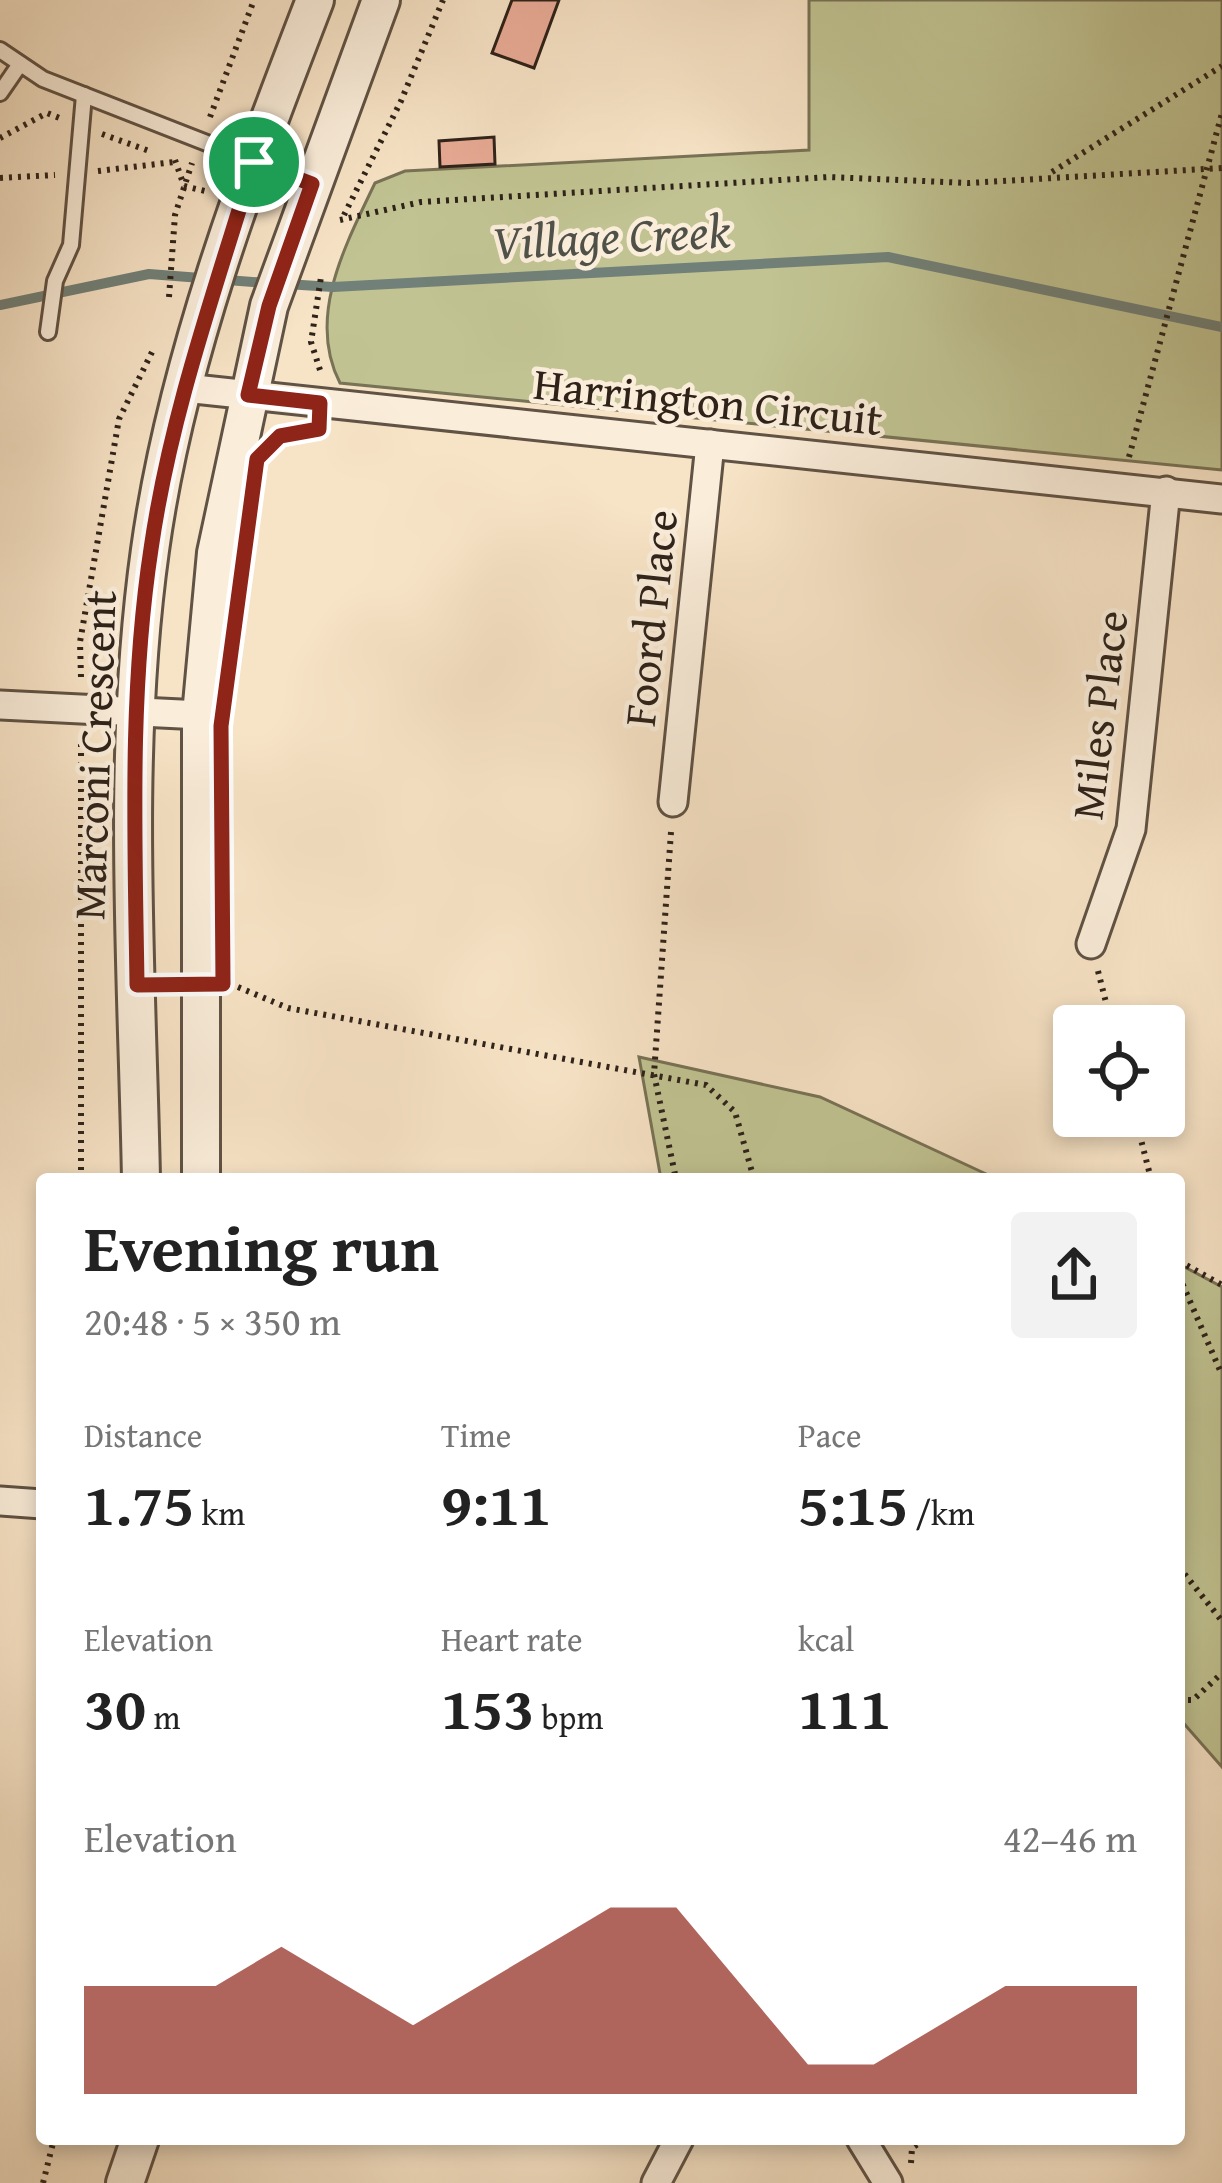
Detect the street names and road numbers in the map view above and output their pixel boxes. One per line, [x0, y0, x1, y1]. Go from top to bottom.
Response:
street label: Harrington Circuit [530, 350, 886, 451]
street label: Foord Place [606, 506, 693, 729]
street label: Marconi Crescent [55, 589, 132, 921]
street label: Miles Place [1053, 607, 1144, 823]

